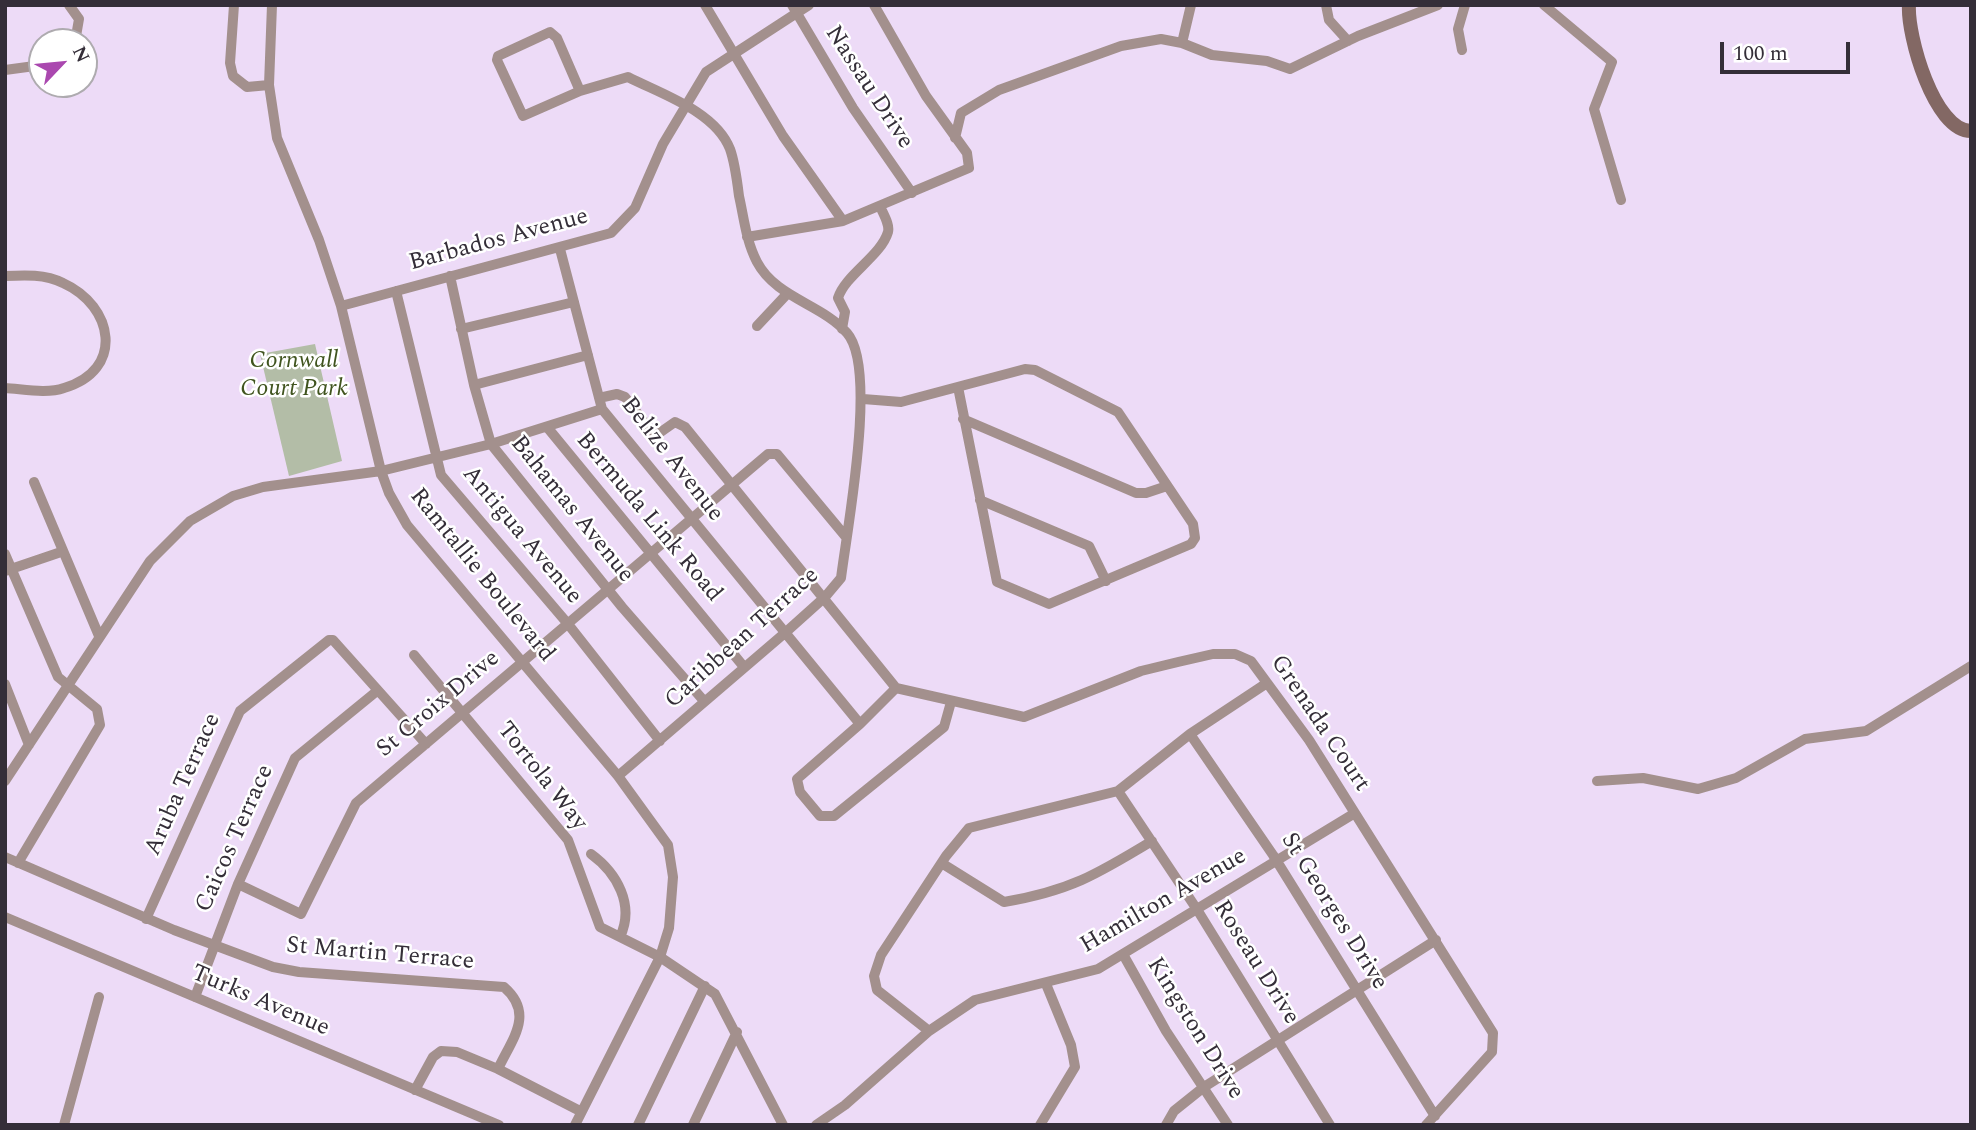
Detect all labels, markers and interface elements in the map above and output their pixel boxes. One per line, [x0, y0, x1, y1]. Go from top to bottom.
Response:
street label: Nassau Drive [817, 21, 919, 155]
north arrow [28, 28, 98, 98]
scale bar [1724, 28, 1854, 72]
text: 100 m [1733, 38, 1788, 70]
text: N [64, 41, 97, 68]
street label: Barbados Avenue [406, 203, 592, 279]
park label: Cornwall Court Park [240, 348, 348, 404]
street label: Belize Avenue [613, 392, 729, 528]
street label: Bermuda Link Road [569, 427, 727, 609]
street label: Bahamas Avenue [503, 431, 639, 589]
street label: Antigua Avenue [455, 461, 587, 611]
street label: Ramtallie Boulevard [402, 483, 560, 669]
street label: Caribbean Terrace [660, 562, 826, 716]
street label: St Croix Drive [372, 645, 506, 765]
street label: Grenada Court [1263, 650, 1375, 798]
street label: Aruba Terrace [140, 709, 228, 861]
street label: Tortola Way [490, 717, 592, 837]
street label: Caicos Terrace [191, 761, 281, 917]
street label: St Georges Drive [1273, 828, 1393, 996]
street label: Hamilton Avenue [1076, 843, 1252, 961]
street label: Roseau Drive [1205, 896, 1305, 1030]
street label: St Martin Terrace [285, 932, 475, 978]
street label: Kingston Drive [1139, 953, 1249, 1105]
street label: Turks Avenue [187, 960, 333, 1044]

